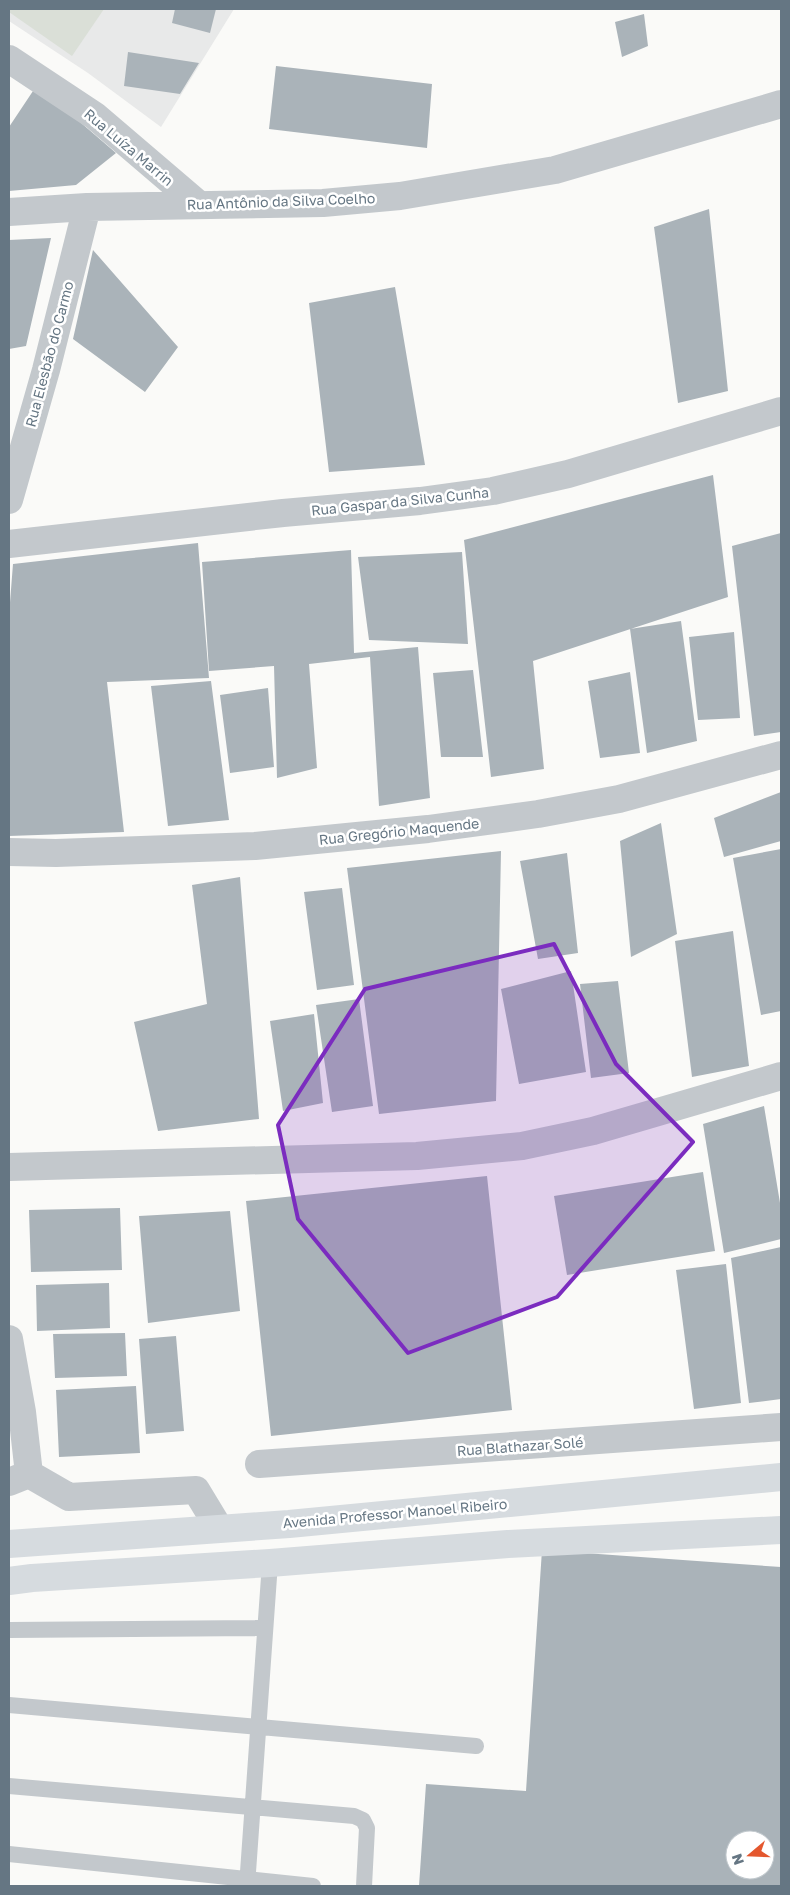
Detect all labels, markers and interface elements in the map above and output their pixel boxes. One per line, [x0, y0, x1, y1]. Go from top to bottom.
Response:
street label: Rua Luíza Marrin [81, 105, 177, 189]
street label: Rua Antônio da Silva Coelho [186, 189, 376, 213]
street label: Rua Elesbão do Carmo [21, 279, 77, 429]
street label: Rua Gaspar da Silva Cunha [310, 483, 490, 519]
street label: Rua Gregório Maquende [318, 814, 480, 848]
street label: Rua Blathazar Solé [456, 1433, 584, 1459]
street label: Avenida Professor Manoel Ribeiro [282, 1495, 508, 1531]
north arrow [725, 1830, 775, 1880]
text: N [727, 1852, 747, 1867]

